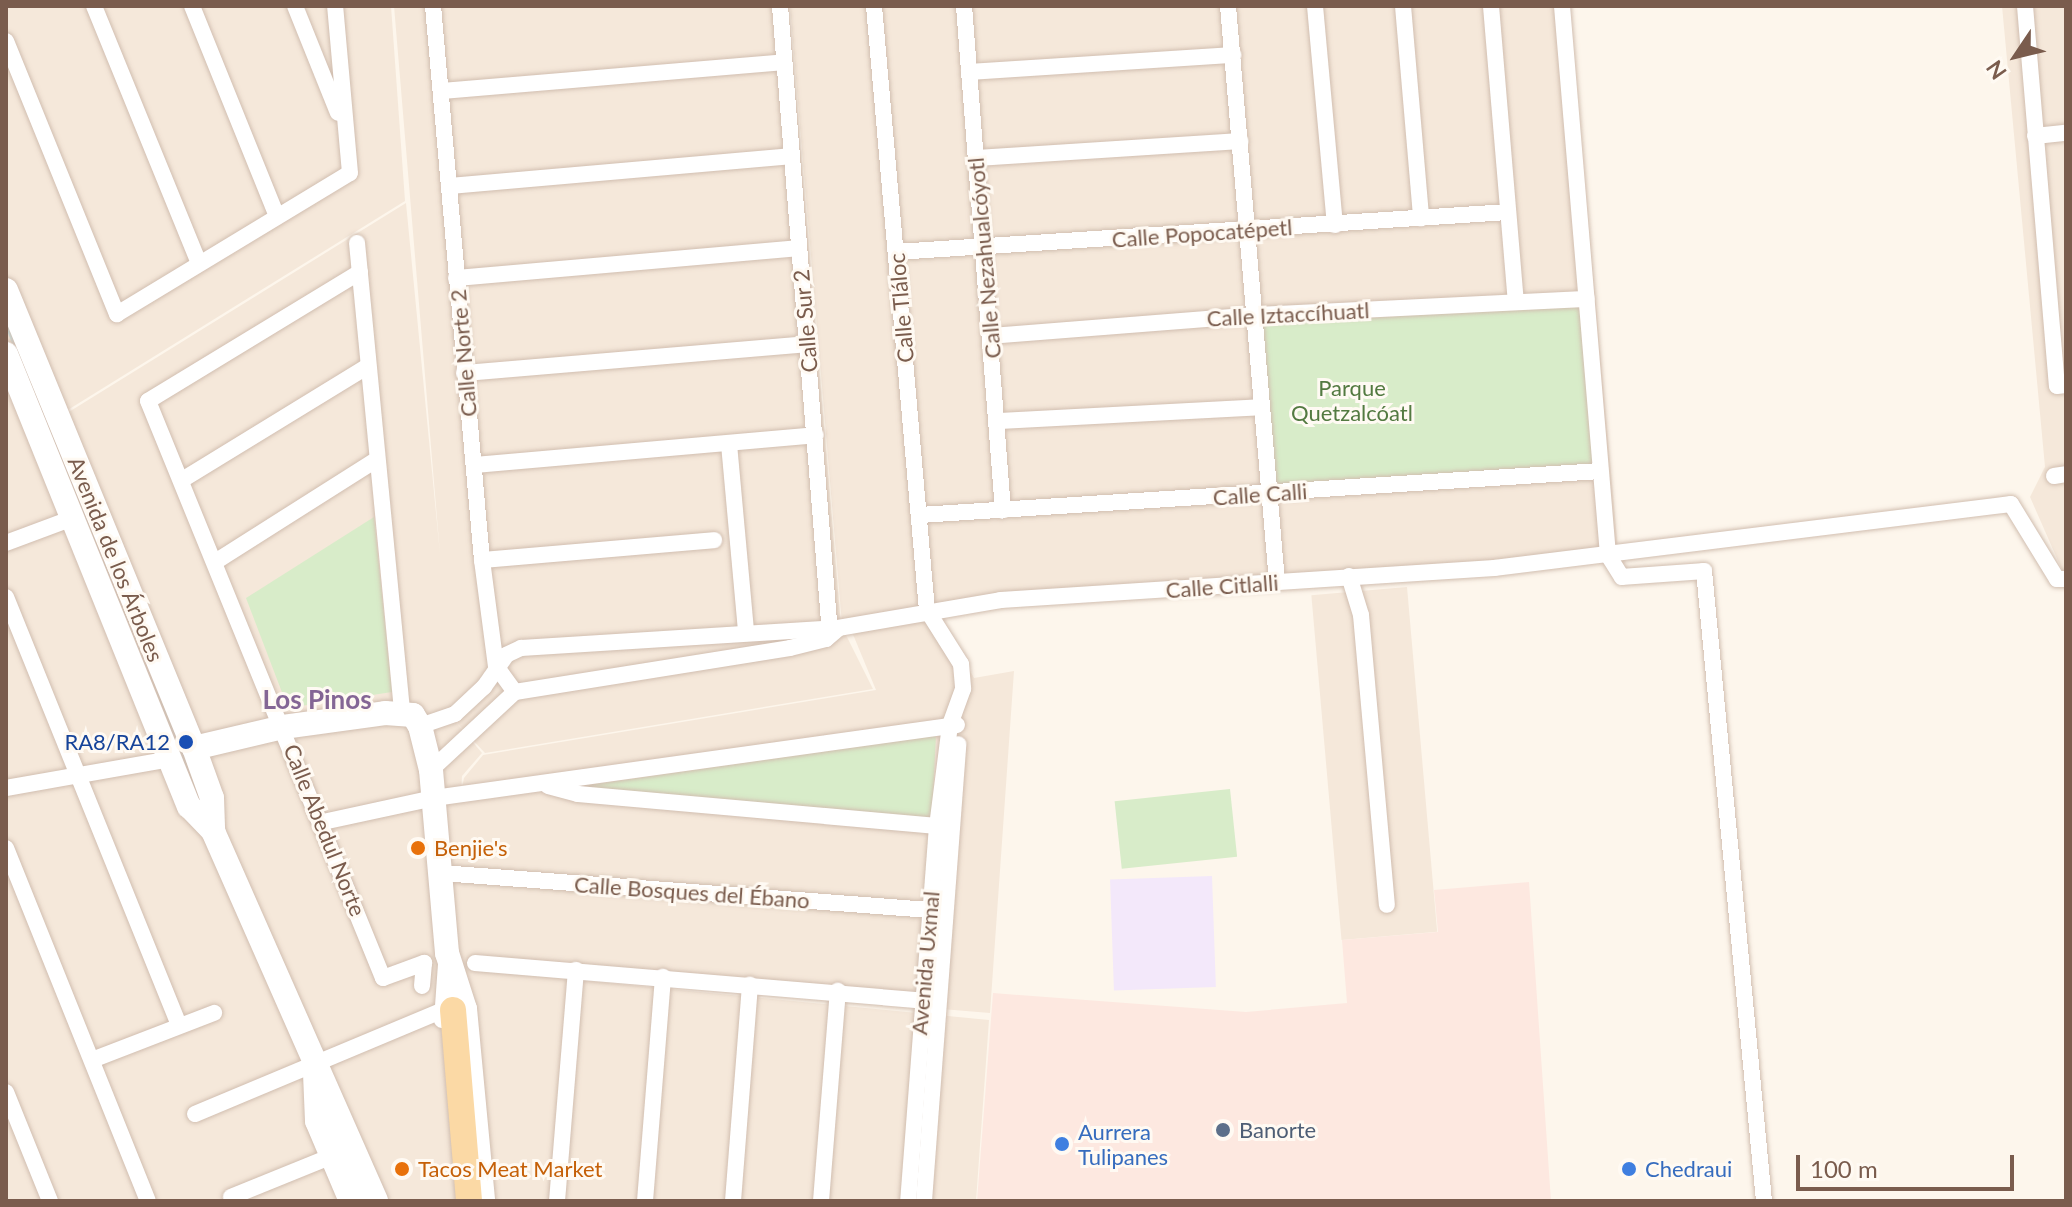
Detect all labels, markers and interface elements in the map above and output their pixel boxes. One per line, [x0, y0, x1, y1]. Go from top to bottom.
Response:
north arrow [1976, 16, 2056, 96]
text: N [1980, 55, 2012, 85]
street label: Calle Nezahualcóyotl [962, 156, 1006, 360]
street label: Calle Popocatépetl [1111, 214, 1293, 252]
street label: Calle Tláloc [883, 252, 919, 364]
street label: Calle Sur 2 [787, 268, 823, 374]
street label: Calle Norte 2 [444, 288, 482, 418]
street label: Calle Iztaccíhuatl [1206, 297, 1370, 331]
park label: Parque Quetzalcóatl [1291, 374, 1413, 426]
street label: Avenida de los Árboles [63, 452, 169, 666]
street label: Calle Calli [1212, 478, 1308, 510]
street label: Calle Citlalli [1165, 569, 1279, 603]
district label: Los Pinos [262, 684, 372, 716]
place label: RA8/RA12 [64, 729, 170, 755]
marker: RA8/RA12 [177, 733, 195, 751]
street label: Calle Abedul Norte [278, 740, 372, 920]
place label: Benjie's [434, 835, 508, 861]
marker: Benjie's [409, 839, 427, 857]
street label: Calle Bosques del Ébano [573, 871, 811, 913]
street label: Avenida Uxmal [906, 890, 944, 1036]
place label: Banorte [1239, 1117, 1316, 1143]
place label: Aurrera Tulipanes [1078, 1118, 1168, 1170]
marker: Banorte [1214, 1121, 1232, 1139]
marker: Aurrera Tulipanes [1053, 1135, 1071, 1153]
scale bar [1800, 1139, 2018, 1189]
text: 100 m [1810, 1154, 1878, 1183]
place label: Tacos Meat Market [418, 1156, 602, 1182]
place label: Chedraui [1645, 1156, 1732, 1182]
marker: Tacos Meat Market [393, 1160, 411, 1178]
marker: Chedraui [1620, 1160, 1638, 1178]

